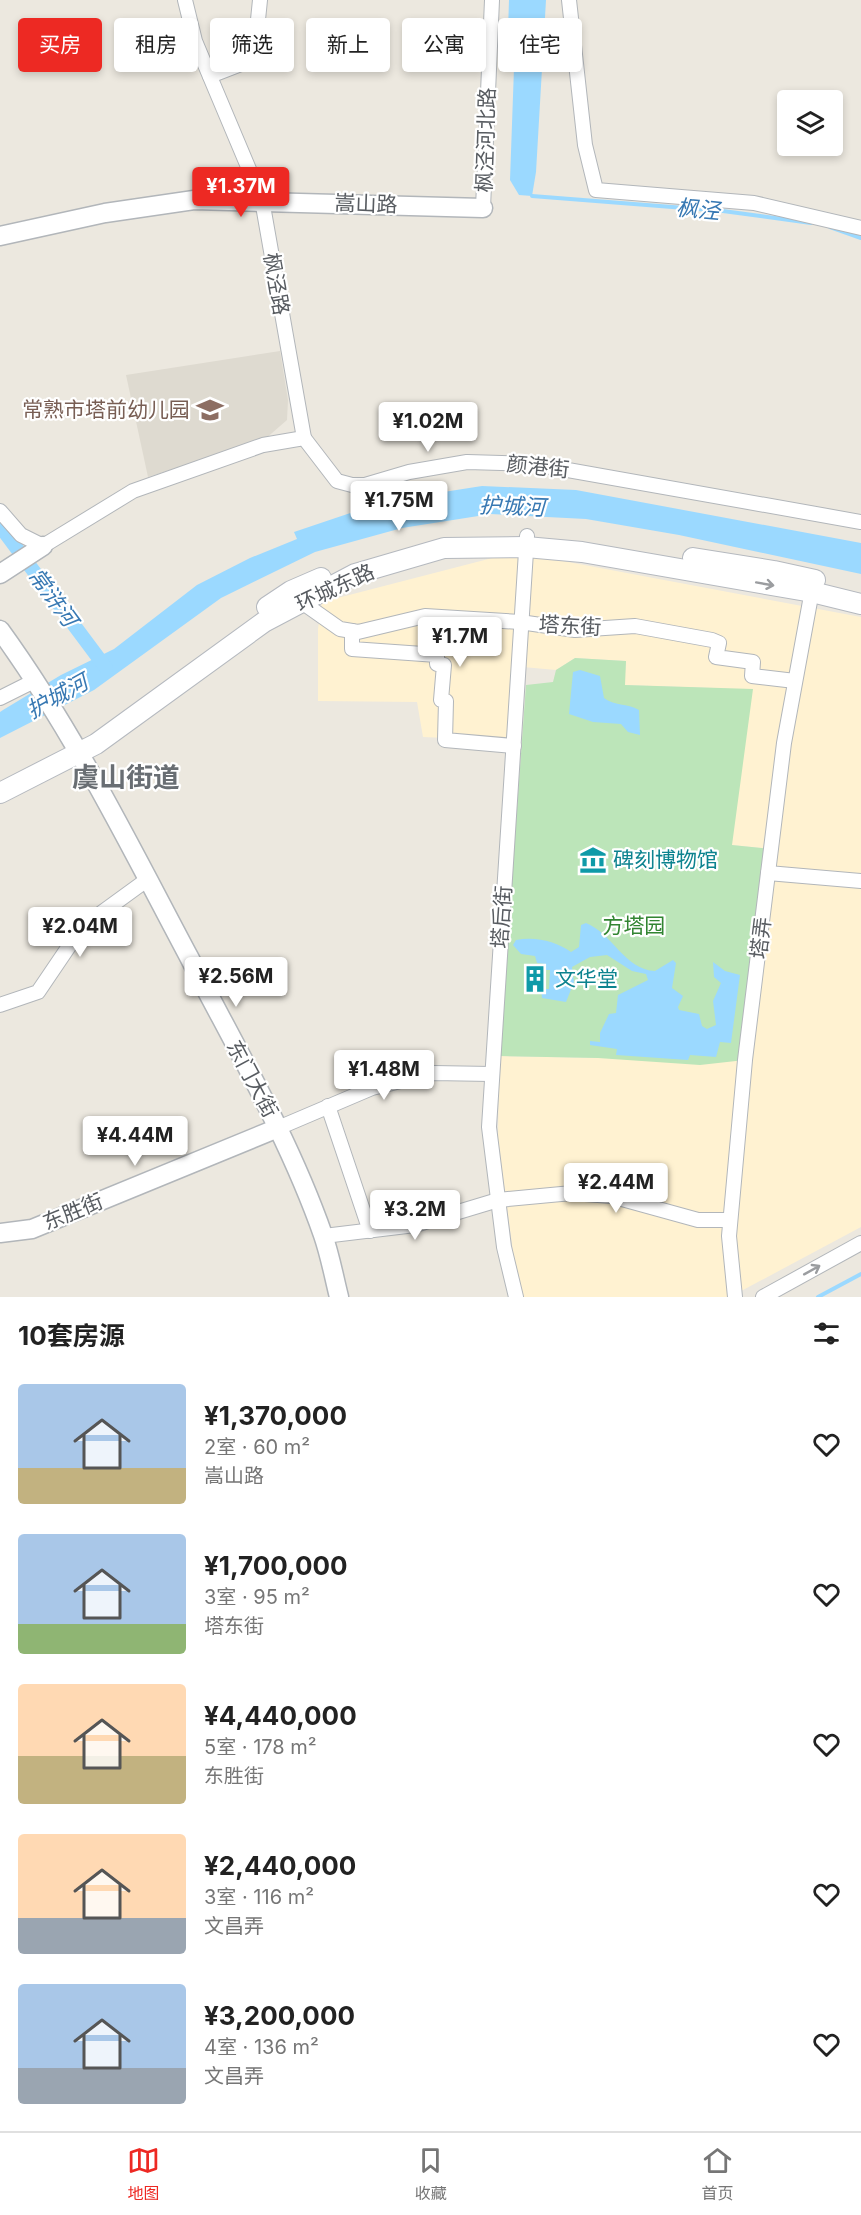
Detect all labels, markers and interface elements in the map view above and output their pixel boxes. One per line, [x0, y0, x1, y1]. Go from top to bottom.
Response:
chip: 买房 [18, 18, 102, 72]
chip: 租房 [114, 18, 198, 72]
chip: 筛选 [210, 18, 294, 72]
chip: 新上 [306, 18, 390, 72]
chip: 公寓 [402, 18, 486, 72]
chip: 住宅 [498, 18, 582, 72]
street label: 枫泾河北路 [471, 87, 500, 193]
map controls [777, 90, 843, 156]
button: layers [777, 90, 843, 156]
pin: ¥1.37M [192, 167, 290, 218]
text: ¥1.37M [206, 174, 276, 198]
street label: 嵩山路 [334, 190, 398, 217]
water label: 枫泾 [675, 194, 723, 224]
street label: 枫泾路 [259, 251, 294, 317]
school or university icon: 常熟市塔前幼儿园 [195, 395, 225, 425]
place label: 常熟市塔前幼儿园 [22, 397, 190, 422]
pin: ¥1.02M [379, 402, 477, 453]
text: ¥1.02M [393, 409, 463, 433]
street label: 颜港街 [505, 451, 571, 482]
pin: ¥1.75M [350, 481, 448, 532]
text: ¥1.75M [364, 488, 434, 512]
water label: 护城河 [479, 492, 549, 520]
street label: 环城东路 [291, 558, 378, 617]
water label: 常浒河 [23, 563, 85, 635]
one-way arrow [755, 579, 775, 590]
street label: 塔东街 [538, 611, 602, 640]
pin: ¥1.7M [418, 617, 502, 668]
text: ¥1.7M [432, 624, 488, 648]
water label: 护城河 [22, 667, 96, 723]
district label: 虞山街道 [72, 761, 180, 794]
museum icon: 碑刻博物馆 [578, 845, 608, 875]
place label: 碑刻博物馆 [613, 847, 718, 872]
street label: 塔后街 [487, 885, 516, 949]
pin: ¥2.04M [31, 907, 129, 958]
park label: 方塔园 [603, 913, 666, 938]
text: ¥2.04M [42, 914, 118, 938]
street label: 塔弄 [746, 916, 775, 960]
pin: ¥2.56M [187, 957, 285, 1008]
text: ¥2.56M [199, 964, 273, 988]
building icon: 文华堂 [520, 964, 550, 994]
place label: 文华堂 [555, 966, 618, 991]
street label: 东门大街 [222, 1036, 283, 1122]
pin: ¥1.48M [335, 1050, 433, 1101]
text: ¥1.48M [348, 1057, 420, 1081]
pin: ¥4.44M [86, 1116, 184, 1167]
text: ¥4.44M [97, 1123, 173, 1147]
pin: ¥2.44M [567, 1163, 665, 1214]
text: ¥2.44M [578, 1170, 654, 1194]
street label: 东胜街 [39, 1188, 107, 1235]
pin: ¥3.2M [373, 1190, 457, 1241]
text: ¥3.2M [384, 1197, 446, 1221]
one-way arrow [803, 1264, 820, 1276]
icon: filters [810, 1317, 843, 1350]
text: 10套房源 [18, 1320, 125, 1351]
text: ¥1,370,000 [204, 1400, 347, 1431]
icon: home [66, 1408, 138, 1480]
icon: heart [810, 1428, 843, 1461]
text: 2室 · 60 m² [204, 1435, 310, 1459]
text: 嵩山路 [204, 1464, 264, 1488]
text: ¥1,700,000 [204, 1550, 348, 1581]
icon: home [66, 1558, 138, 1630]
icon: heart [810, 1578, 843, 1611]
text: 3室 · 95 m² [204, 1585, 310, 1609]
text: 塔东街 [204, 1614, 264, 1638]
text: ¥4,440,000 [204, 1700, 357, 1731]
icon: home [66, 1708, 138, 1780]
icon: heart [810, 1728, 843, 1761]
text: 5室 · 178 m² [204, 1735, 317, 1759]
text: 东胜街 [204, 1764, 264, 1788]
text: ¥2,440,000 [204, 1850, 356, 1881]
icon: home [66, 1858, 138, 1930]
icon: heart [810, 1878, 843, 1911]
text: 3室 · 116 m² [204, 1885, 314, 1909]
text: 文昌弄 [204, 1914, 264, 1938]
text: ¥3,200,000 [204, 2000, 355, 2031]
icon: home [66, 2008, 138, 2080]
icon: heart [810, 2028, 843, 2061]
text: 4室 · 136 m² [204, 2035, 319, 2059]
text: 文昌弄 [204, 2064, 264, 2088]
tab: 地图 [127, 2144, 160, 2204]
tab: 收藏 [414, 2144, 447, 2204]
tab: 首页 [701, 2144, 734, 2204]

